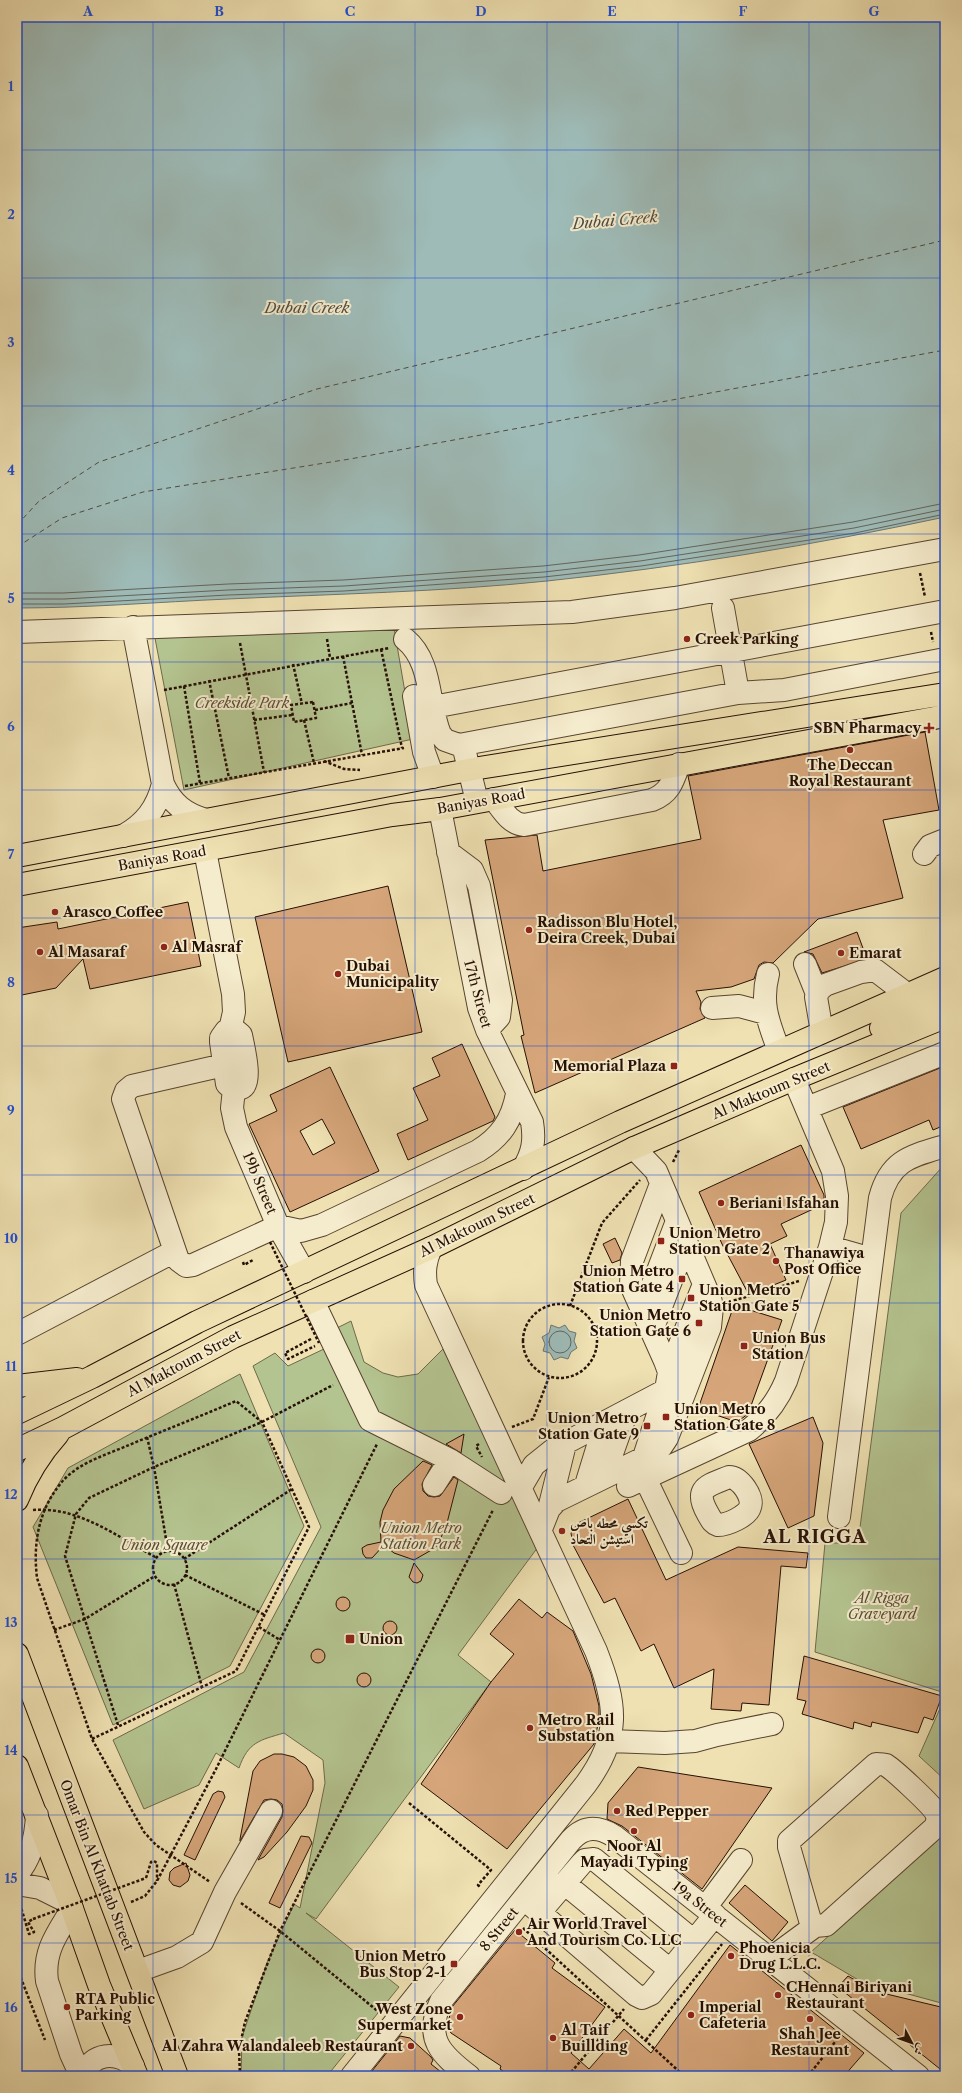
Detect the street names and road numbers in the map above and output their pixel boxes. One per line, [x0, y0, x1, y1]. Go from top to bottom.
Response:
street label: Baniyas Road [435, 784, 527, 818]
street label: Baniyas Road [116, 841, 208, 875]
street label: 17th Street [460, 958, 496, 1030]
street label: Al Maktoum Street [708, 1057, 833, 1123]
street label: 19b Street [239, 1149, 281, 1217]
street label: Al Maktoum Street [415, 1189, 538, 1261]
street label: Al Maktoum Street [123, 1325, 244, 1401]
street label: Omar Bin Al Khattab Street [56, 1777, 138, 1953]
street label: 19a Street [669, 1877, 731, 1931]
street label: 8 Street [476, 1903, 522, 1955]

